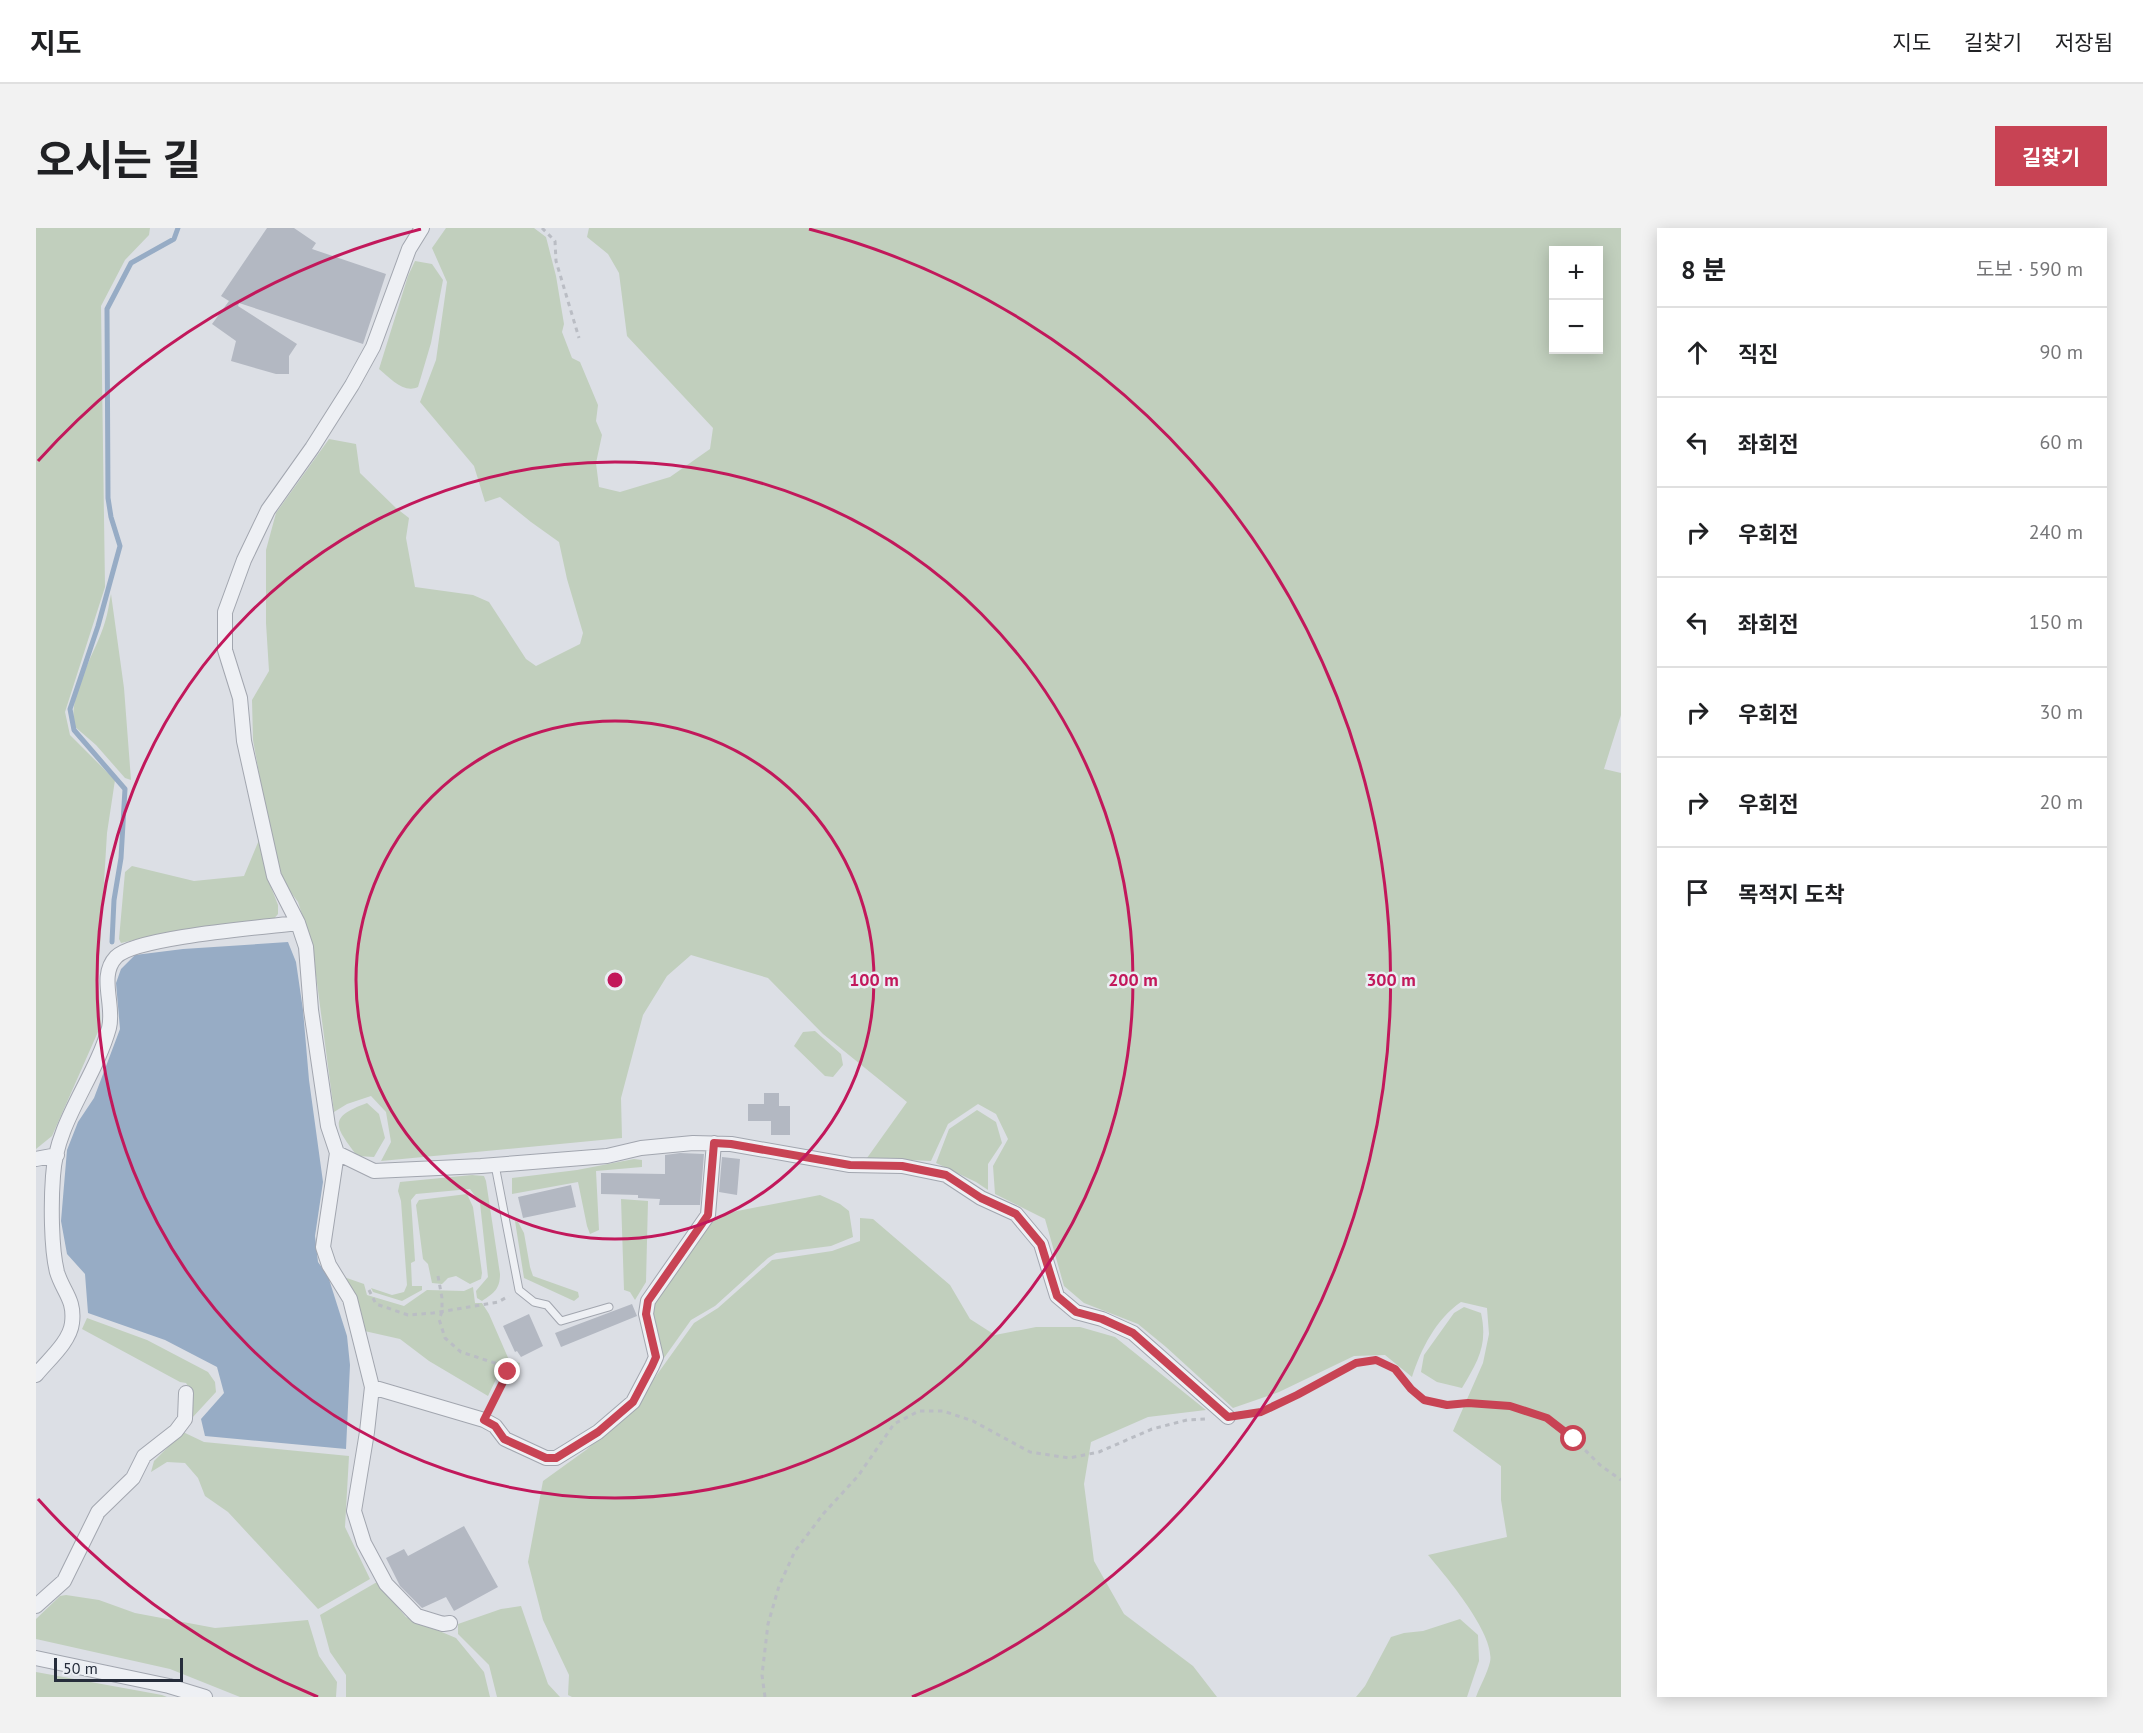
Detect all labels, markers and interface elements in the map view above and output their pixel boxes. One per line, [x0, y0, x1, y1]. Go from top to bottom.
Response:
text: 지도 [30, 24, 82, 61]
text: 지도 [1892, 29, 1931, 56]
text: 길찾기 [1964, 29, 2022, 56]
text: 저장됨 [2055, 29, 2113, 56]
button: 길찾기 [1995, 126, 2107, 186]
text: 오시는 길 [36, 132, 201, 187]
map controls [1549, 246, 1603, 354]
button: + [1549, 246, 1603, 300]
text: 8 분 [1681, 253, 1726, 286]
text: 도보 · 590 m [1976, 256, 2083, 282]
button: − [1549, 300, 1603, 354]
icon: ahead [1681, 336, 1714, 369]
text: 90 m [2040, 339, 2083, 365]
text: 직진 [1738, 340, 1778, 368]
icon: left [1681, 426, 1714, 459]
text: 60 m [2040, 429, 2083, 455]
text: 좌회전 [1738, 430, 1799, 458]
icon: right [1681, 516, 1714, 549]
text: 240 m [2029, 519, 2083, 545]
text: 우회전 [1738, 520, 1799, 548]
icon: left [1681, 606, 1714, 639]
text: 150 m [2029, 609, 2083, 635]
text: 좌회전 [1738, 610, 1799, 638]
icon: right [1681, 696, 1714, 729]
text: 30 m [2040, 699, 2083, 725]
text: 우회전 [1738, 700, 1799, 728]
icon: right [1681, 786, 1714, 819]
text: 20 m [2040, 789, 2083, 815]
text: 우회전 [1738, 790, 1799, 818]
icon: arrive [1681, 876, 1714, 909]
text: 목적지 도착 [1738, 880, 1845, 908]
text: 100 m [849, 968, 899, 991]
text: 200 m [1108, 968, 1158, 991]
text: 300 m [1366, 968, 1416, 991]
centre of rings [605, 970, 625, 990]
route end [494, 1358, 520, 1384]
route start [1560, 1425, 1586, 1451]
scale bar [54, 1655, 183, 1682]
text: 50 m [63, 1658, 98, 1678]

